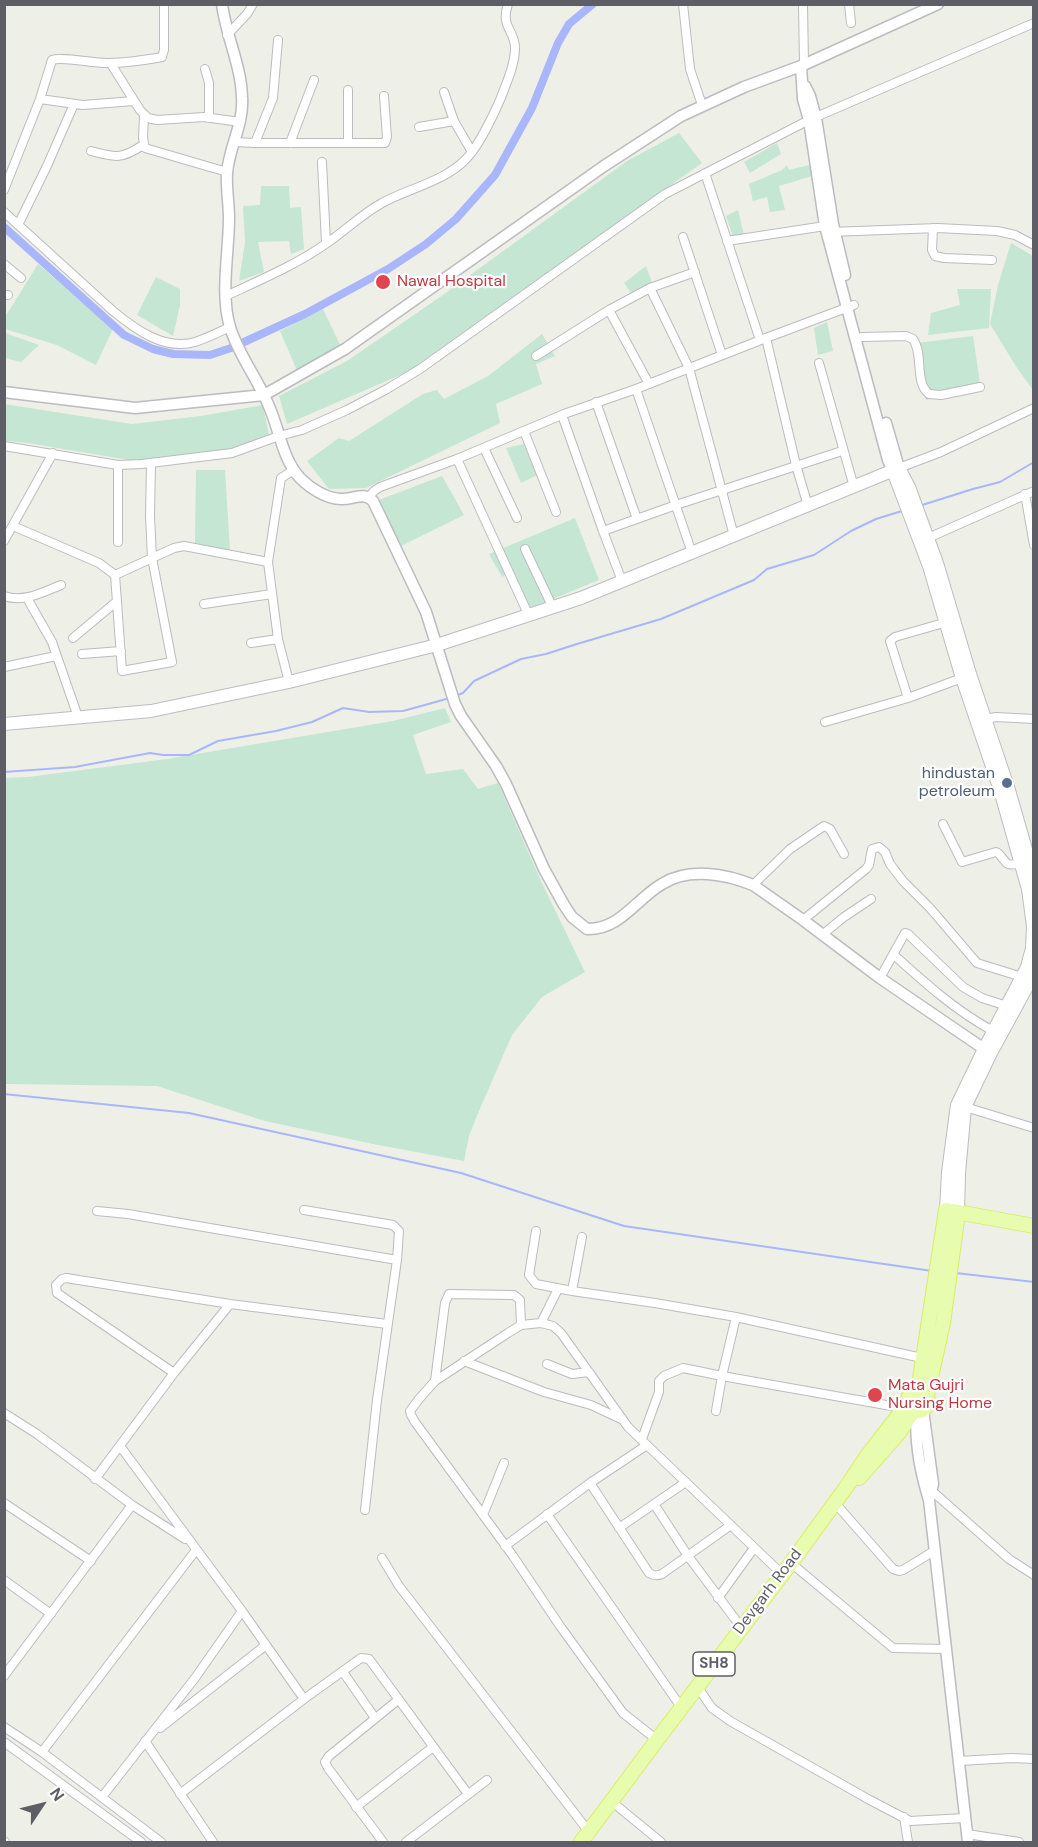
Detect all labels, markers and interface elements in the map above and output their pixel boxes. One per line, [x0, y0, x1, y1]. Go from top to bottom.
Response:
place label: Nawal Hospital [397, 272, 506, 292]
marker: Nawal Hospital [374, 273, 392, 291]
place label: hindustan petroleum [919, 764, 995, 802]
marker: hindustan petroleum [1000, 776, 1014, 790]
place label: Mata Gujri Nursing Home [888, 1376, 992, 1414]
marker: Mata Gujri Nursing Home [866, 1386, 884, 1404]
street label: Devgarh Road [730, 1545, 806, 1639]
road number: SH8 [693, 1652, 735, 1676]
north arrow [12, 1775, 72, 1835]
text: N [45, 1784, 69, 1805]

